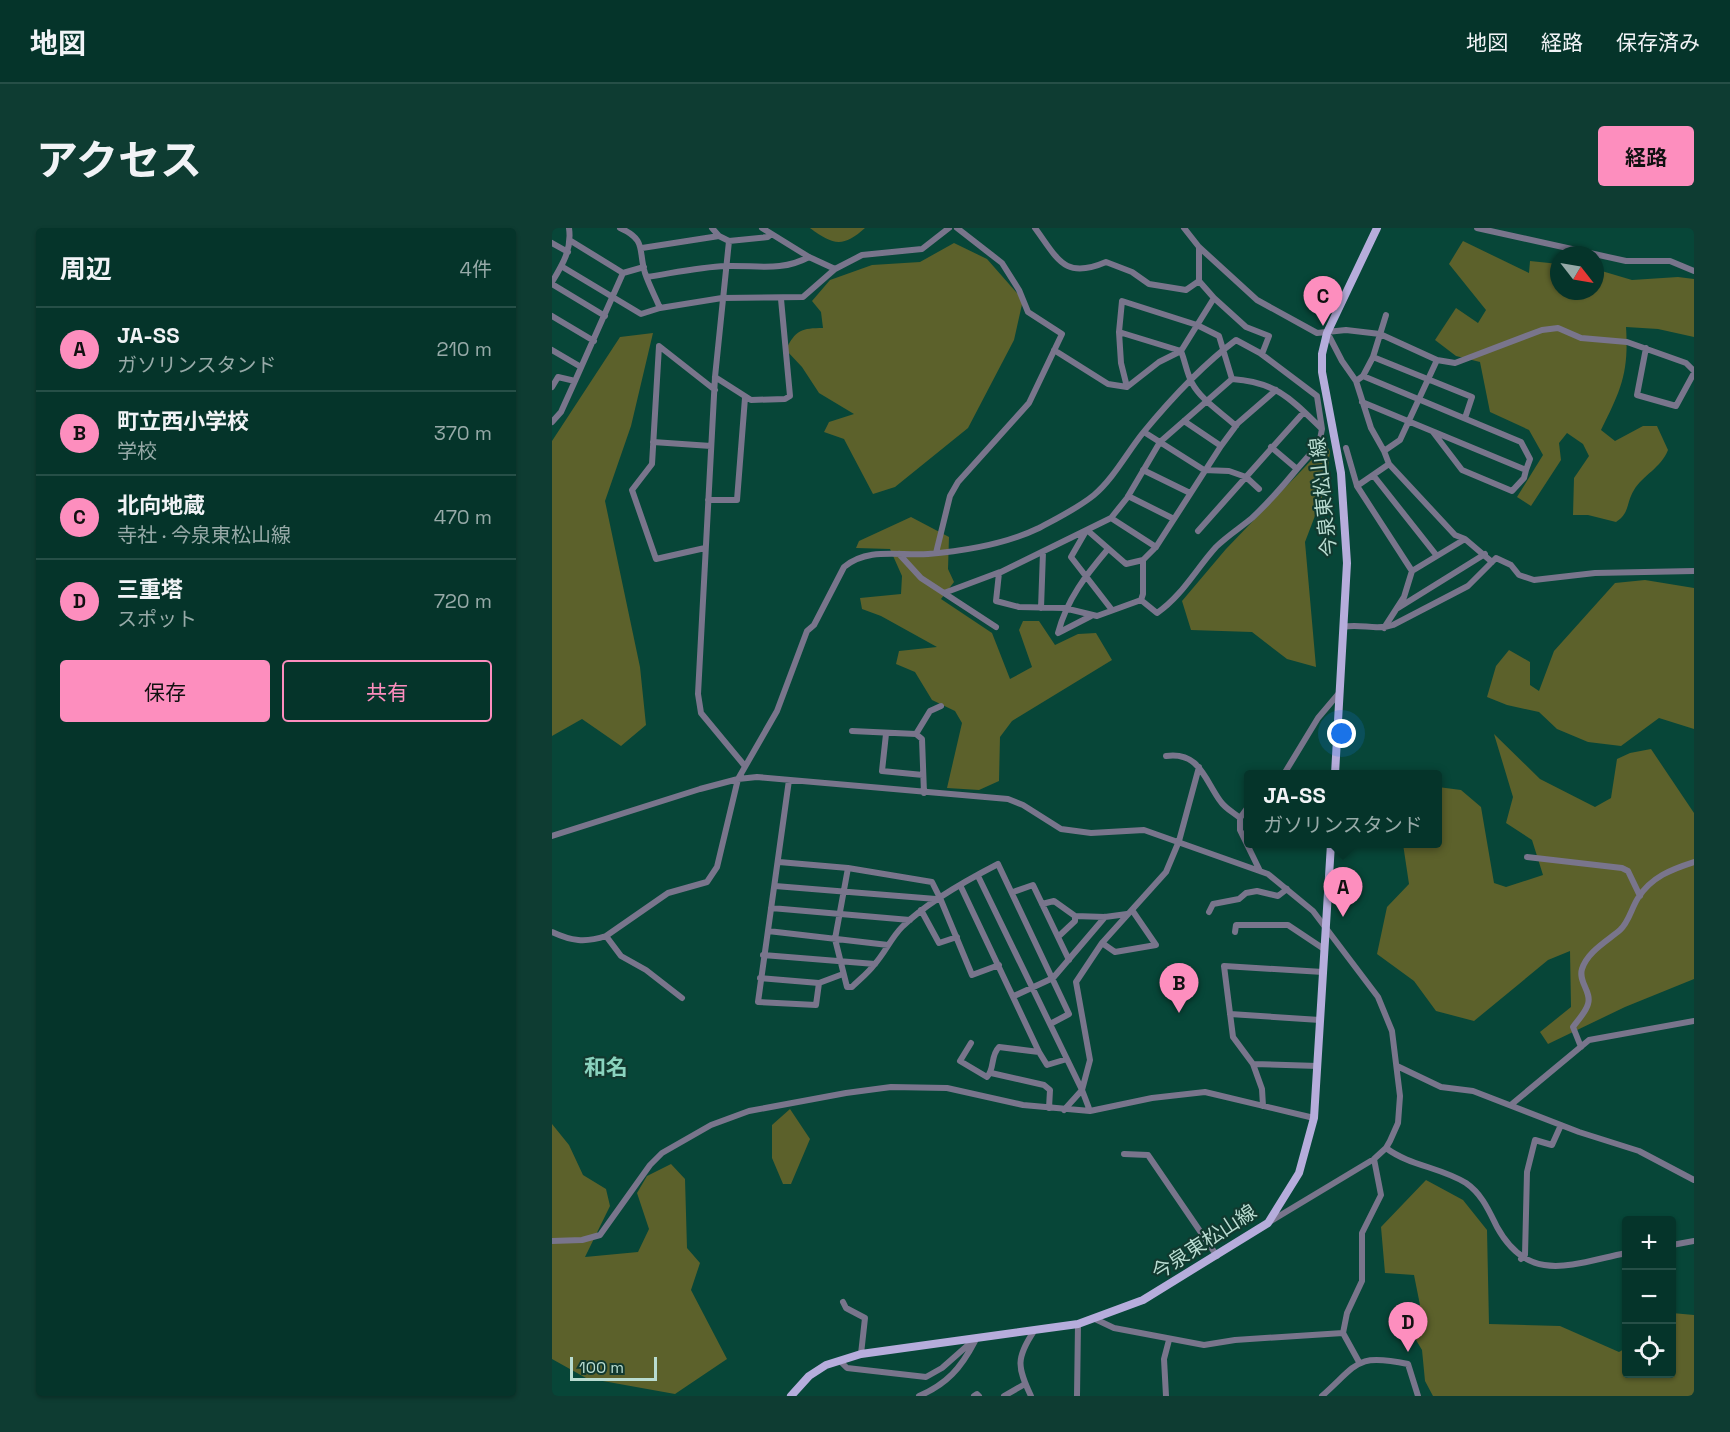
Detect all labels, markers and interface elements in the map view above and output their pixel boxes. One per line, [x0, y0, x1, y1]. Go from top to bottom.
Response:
text: 地図 [30, 25, 86, 61]
text: 地図 [1466, 29, 1508, 56]
text: 経路 [1541, 29, 1583, 56]
text: 保存済み [1616, 29, 1700, 56]
button: 経路 [1598, 126, 1694, 186]
text: アクセス [36, 134, 202, 187]
north arrow [1550, 246, 1604, 300]
text: 周辺 [60, 252, 112, 286]
text: 4件 [460, 256, 492, 282]
pin: C [1304, 276, 1342, 326]
text: JA-SS [117, 321, 180, 349]
text: A [73, 336, 86, 362]
text: 210 m [436, 336, 492, 362]
text: ガソリンスタンド [117, 352, 277, 378]
text: 町立西小学校 [117, 407, 249, 435]
text: B [73, 420, 86, 446]
text: 370 m [434, 420, 492, 446]
street label: 今泉東松山線 [1304, 436, 1342, 558]
text: 学校 [117, 438, 157, 464]
text: 北向地蔵 [117, 491, 205, 519]
text: C [73, 504, 86, 530]
text: 470 m [434, 504, 492, 530]
text: 寺社 · 今泉東松山線 [117, 522, 291, 548]
text: 三重塔 [117, 575, 183, 603]
text: D [73, 588, 86, 614]
text: 720 m [434, 588, 492, 614]
text: スポット [117, 606, 197, 632]
button: 保存 [60, 660, 270, 722]
button: 共有 [282, 660, 492, 722]
your location [1327, 719, 1356, 748]
popup [1244, 770, 1442, 848]
text: JA-SS [1263, 781, 1326, 809]
text: ガソリンスタンド [1263, 812, 1423, 838]
pin: A [1324, 868, 1362, 917]
pin: B [1160, 964, 1198, 1013]
district label: 和名 [584, 1053, 628, 1081]
street label: 今泉東松山線 [1147, 1198, 1261, 1286]
map controls [1622, 1216, 1676, 1378]
button: + [1622, 1216, 1676, 1270]
button: − [1622, 1270, 1676, 1324]
pin: D [1388, 1302, 1428, 1352]
button: locate [1622, 1324, 1676, 1378]
scale bar [570, 1354, 657, 1382]
text: 100 m [579, 1357, 624, 1378]

